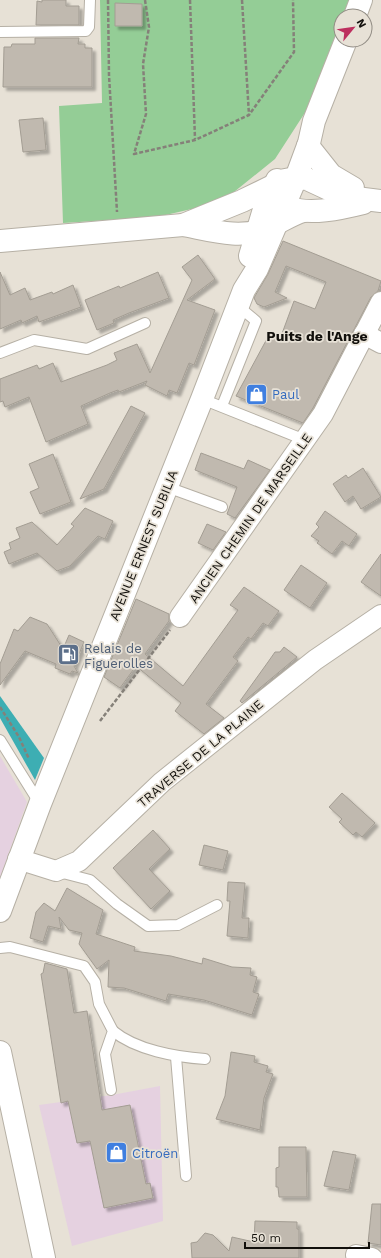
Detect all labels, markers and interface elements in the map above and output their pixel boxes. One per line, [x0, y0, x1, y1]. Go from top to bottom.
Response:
north arrow [333, 8, 373, 48]
text: N [354, 17, 369, 30]
district label: Puits de l'Ange [266, 328, 368, 344]
shop icon: Paul [243, 381, 269, 407]
place label: Paul [272, 387, 299, 402]
street label: ANCIEN CHEMIN DE MARSEILLE [186, 431, 315, 606]
street label: AVENUE ERNEST SUBILIA [106, 467, 181, 623]
place label: Relais de Figuerolles [84, 641, 153, 671]
fuel station icon: Relais de Figuerolles [56, 642, 82, 668]
street label: TRAVERSE DE LA PLAINE [135, 697, 266, 810]
shop icon: Citroën [103, 1140, 129, 1166]
place label: Citroën [132, 1146, 178, 1161]
scale bar [245, 1224, 369, 1250]
text: 50 m [251, 1231, 281, 1245]

